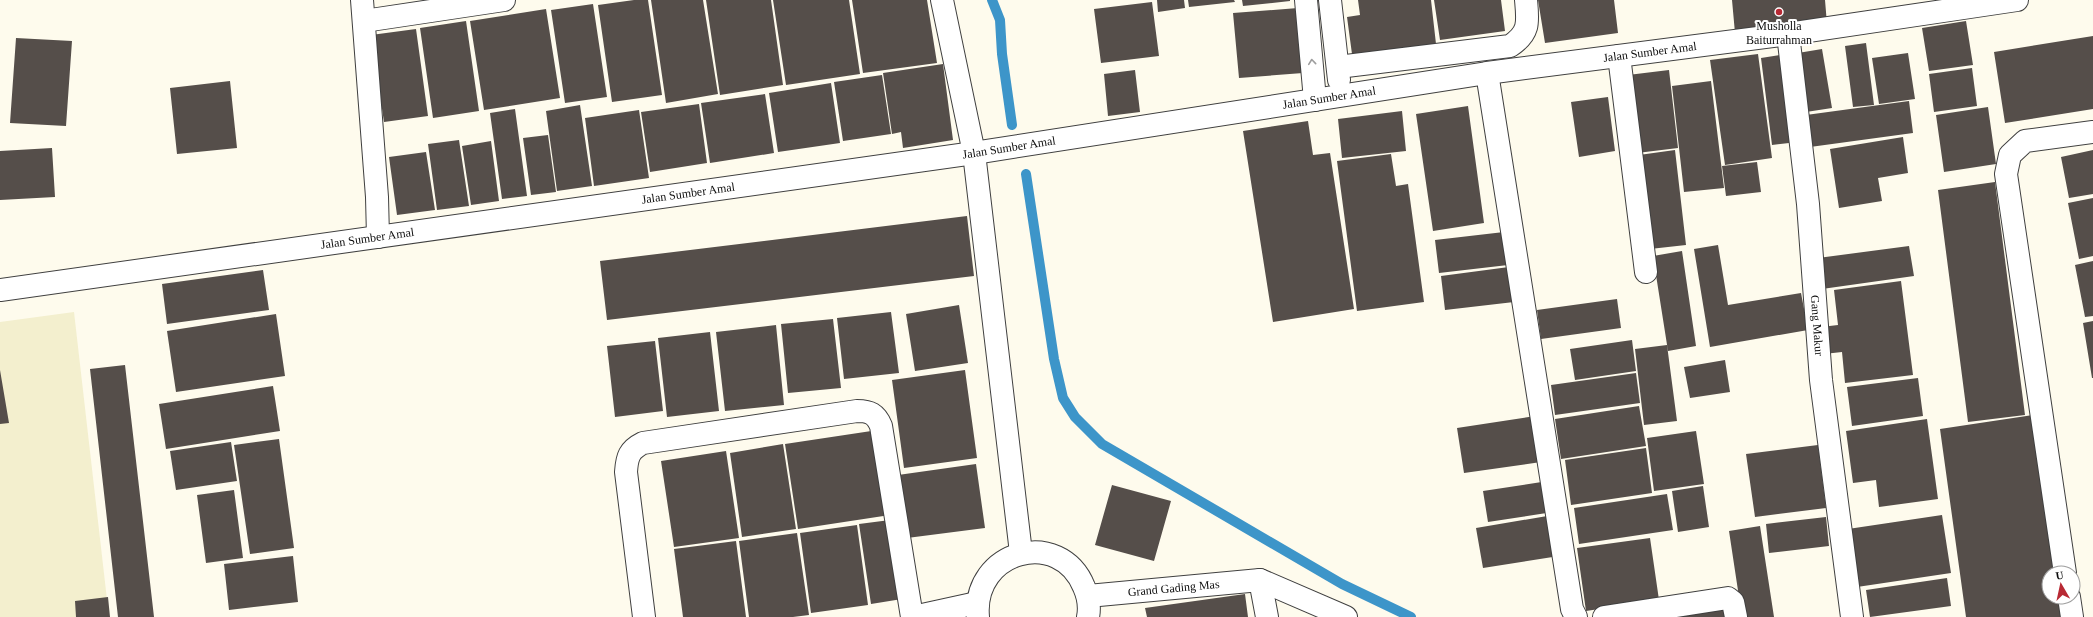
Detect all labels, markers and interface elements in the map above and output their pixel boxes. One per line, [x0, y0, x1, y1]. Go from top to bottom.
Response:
marker: Musholla Baiturrahman [1774, 7, 1784, 17]
place label: Musholla Baiturrahman [1746, 19, 1812, 47]
street label: Jalan Sumber Amal [1602, 39, 1698, 65]
one-way arrow [1307, 59, 1316, 65]
street label: Jalan Sumber Amal [1282, 83, 1377, 112]
street label: Jalan Sumber Amal [962, 133, 1057, 162]
street label: Jalan Sumber Amal [641, 180, 736, 207]
street label: Jalan Sumber Amal [320, 225, 416, 252]
street label: Gang Makur [1808, 295, 1826, 356]
north arrow [2041, 565, 2081, 605]
text: U [2055, 569, 2064, 582]
street label: Grand Gading Mas [1127, 577, 1220, 599]

